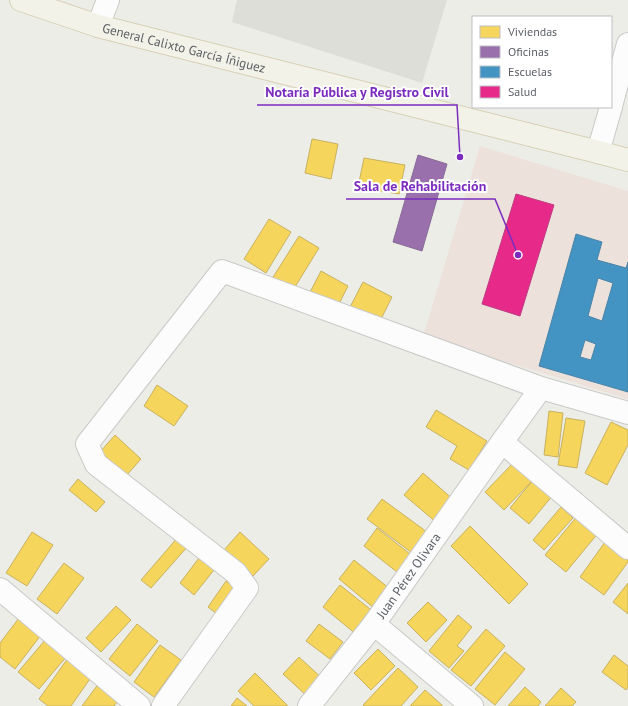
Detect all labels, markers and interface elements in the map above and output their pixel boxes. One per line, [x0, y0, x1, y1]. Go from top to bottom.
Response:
legend [472, 16, 612, 108]
street label: General Calixto García Íñiguez [101, 19, 268, 76]
text: Viviendas [507, 24, 557, 39]
text: Oficinas [508, 44, 549, 59]
text: Escuelas [508, 64, 552, 79]
callout: Notaría Pública y Registro Civil [257, 79, 457, 105]
text: Notaría Pública y Registro Civil [265, 83, 450, 101]
text: Salud [508, 84, 537, 99]
callout: Sala de Rehabilitación [346, 173, 495, 199]
text: Sala de Rehabilitación [354, 177, 486, 195]
street label: Juan Pérez Olivara [372, 529, 444, 622]

